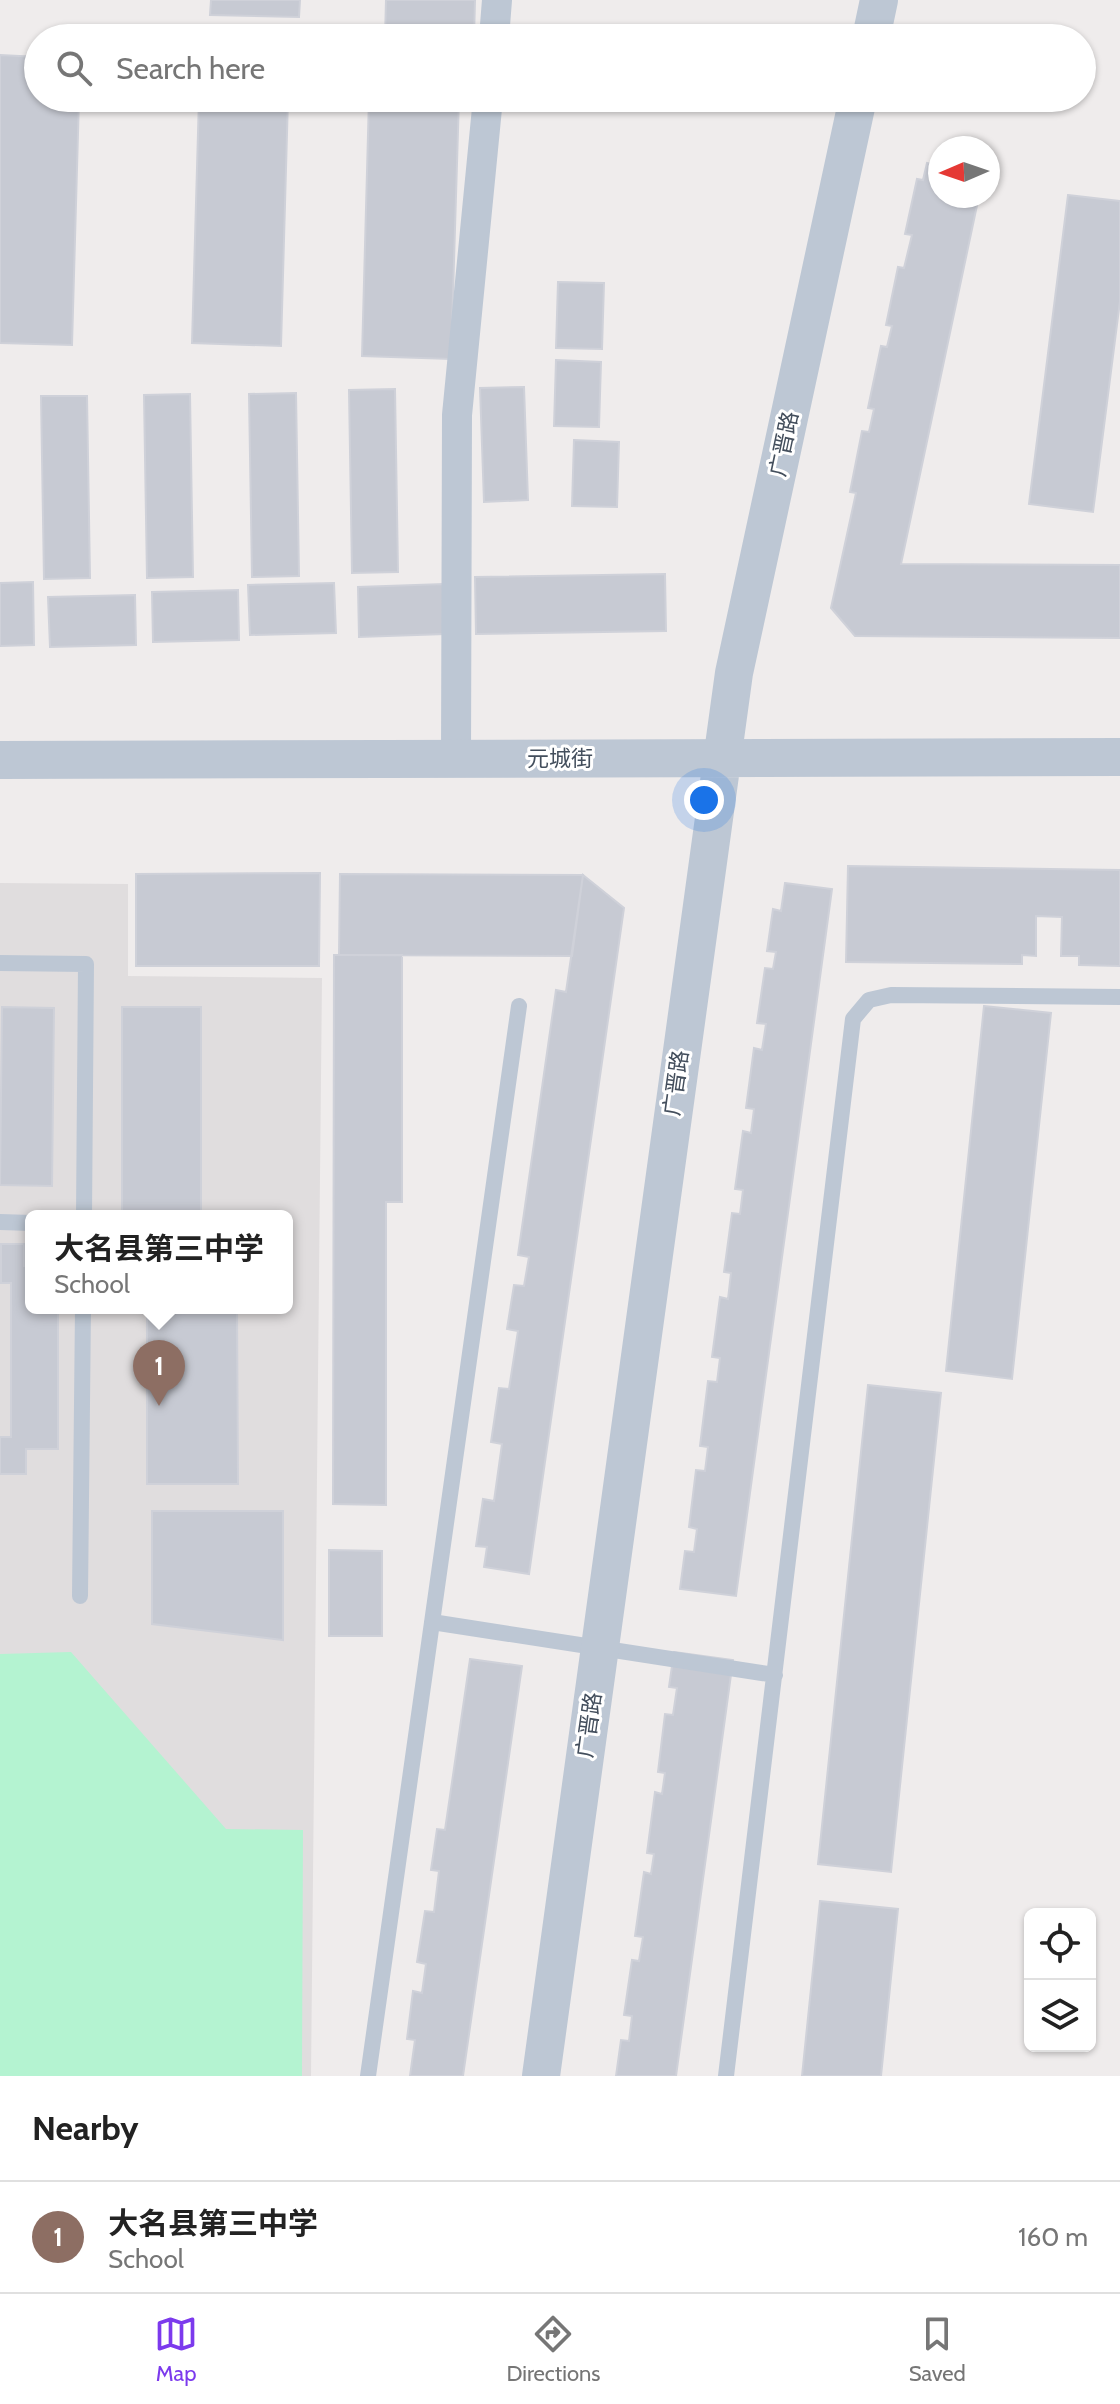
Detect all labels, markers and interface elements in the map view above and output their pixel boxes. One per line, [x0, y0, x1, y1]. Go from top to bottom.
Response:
search box [24, 24, 1096, 112]
icon: search [52, 46, 96, 90]
text: Search here [116, 50, 265, 87]
north arrow [928, 136, 1000, 208]
street label: 广晋路 [764, 409, 804, 479]
street label: 元城街 [527, 745, 593, 772]
your location [684, 780, 724, 820]
street label: 广晋路 [658, 1048, 694, 1118]
popup [25, 1210, 293, 1314]
text: 大名县第三中学 [54, 1230, 264, 1267]
text: School [54, 1268, 130, 1300]
pin: 1 [133, 1340, 185, 1406]
street label: 广晋路 [571, 1690, 607, 1760]
map controls [1024, 1908, 1096, 2052]
button: locate [1024, 1908, 1096, 1980]
button: layers [1024, 1980, 1096, 2052]
text: Nearby [32, 2107, 139, 2149]
text: 大名县第三中学 [108, 2205, 318, 2242]
text: 1 [53, 2221, 63, 2253]
text: 160 m [1018, 2221, 1088, 2253]
text: School [108, 2243, 184, 2275]
tab: Map [154, 2312, 198, 2387]
tab: Directions [506, 2312, 600, 2387]
tab: Saved [909, 2312, 966, 2387]

